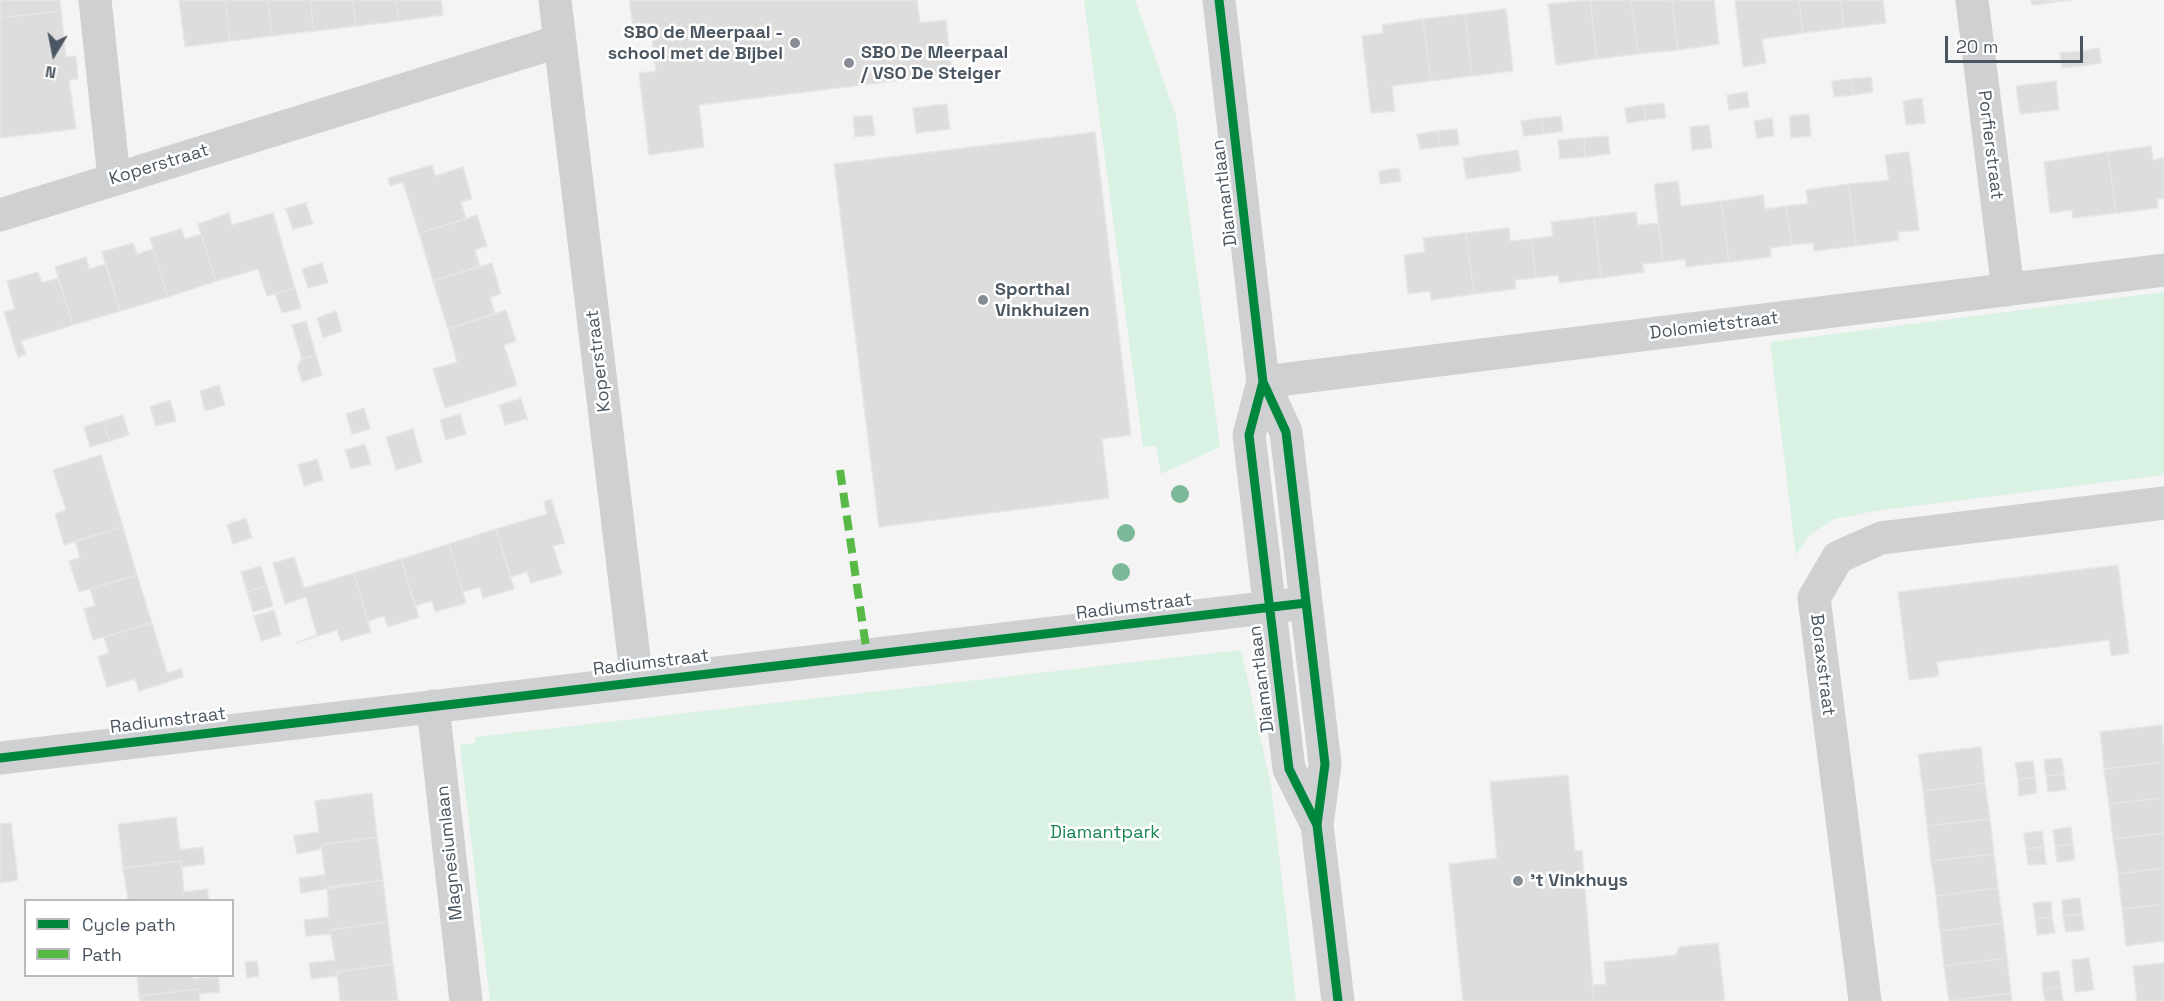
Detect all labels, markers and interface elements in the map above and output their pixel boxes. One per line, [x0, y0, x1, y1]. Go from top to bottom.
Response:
place label: SBO de Meerpaal - school met de Bijbel [608, 22, 783, 64]
north arrow [24, 24, 84, 84]
scale bar [1948, 24, 2086, 62]
text: 20 m [1956, 35, 1999, 58]
marker: SBO de Meerpaal - school met de Bijbel [788, 36, 802, 50]
place label: SBO De Meerpaal / VSO De Steiger [861, 42, 1008, 84]
marker: SBO De Meerpaal / VSO De Steiger [842, 56, 856, 70]
text: N [44, 61, 58, 83]
street label: Porfierstraat [1973, 89, 2007, 201]
street label: Diamantlaan [1208, 138, 1242, 248]
street label: Koperstraat [107, 140, 211, 190]
place label: Sporthal Vinkhuizen [995, 279, 1090, 322]
marker: Sporthal Vinkhuizen [976, 293, 990, 307]
street label: Dolomietstraat [1648, 307, 1780, 345]
street label: Koperstraat [582, 309, 616, 413]
street label: Radiumstraat [1075, 589, 1193, 625]
street label: Boraxstraat [1805, 613, 1839, 717]
street label: Diamantlaan [1245, 624, 1279, 734]
street label: Radiumstraat [592, 645, 710, 681]
street label: Radiumstraat [109, 703, 227, 739]
street label: Magnesiumlaan [432, 785, 468, 921]
park label: Diamantpark [1050, 822, 1160, 844]
place label: 't Vinkhuys [1530, 870, 1628, 892]
marker: 't Vinkhuys [1511, 874, 1525, 888]
legend [24, 899, 234, 977]
text: Cycle path [82, 913, 176, 936]
text: Path [82, 943, 122, 966]

